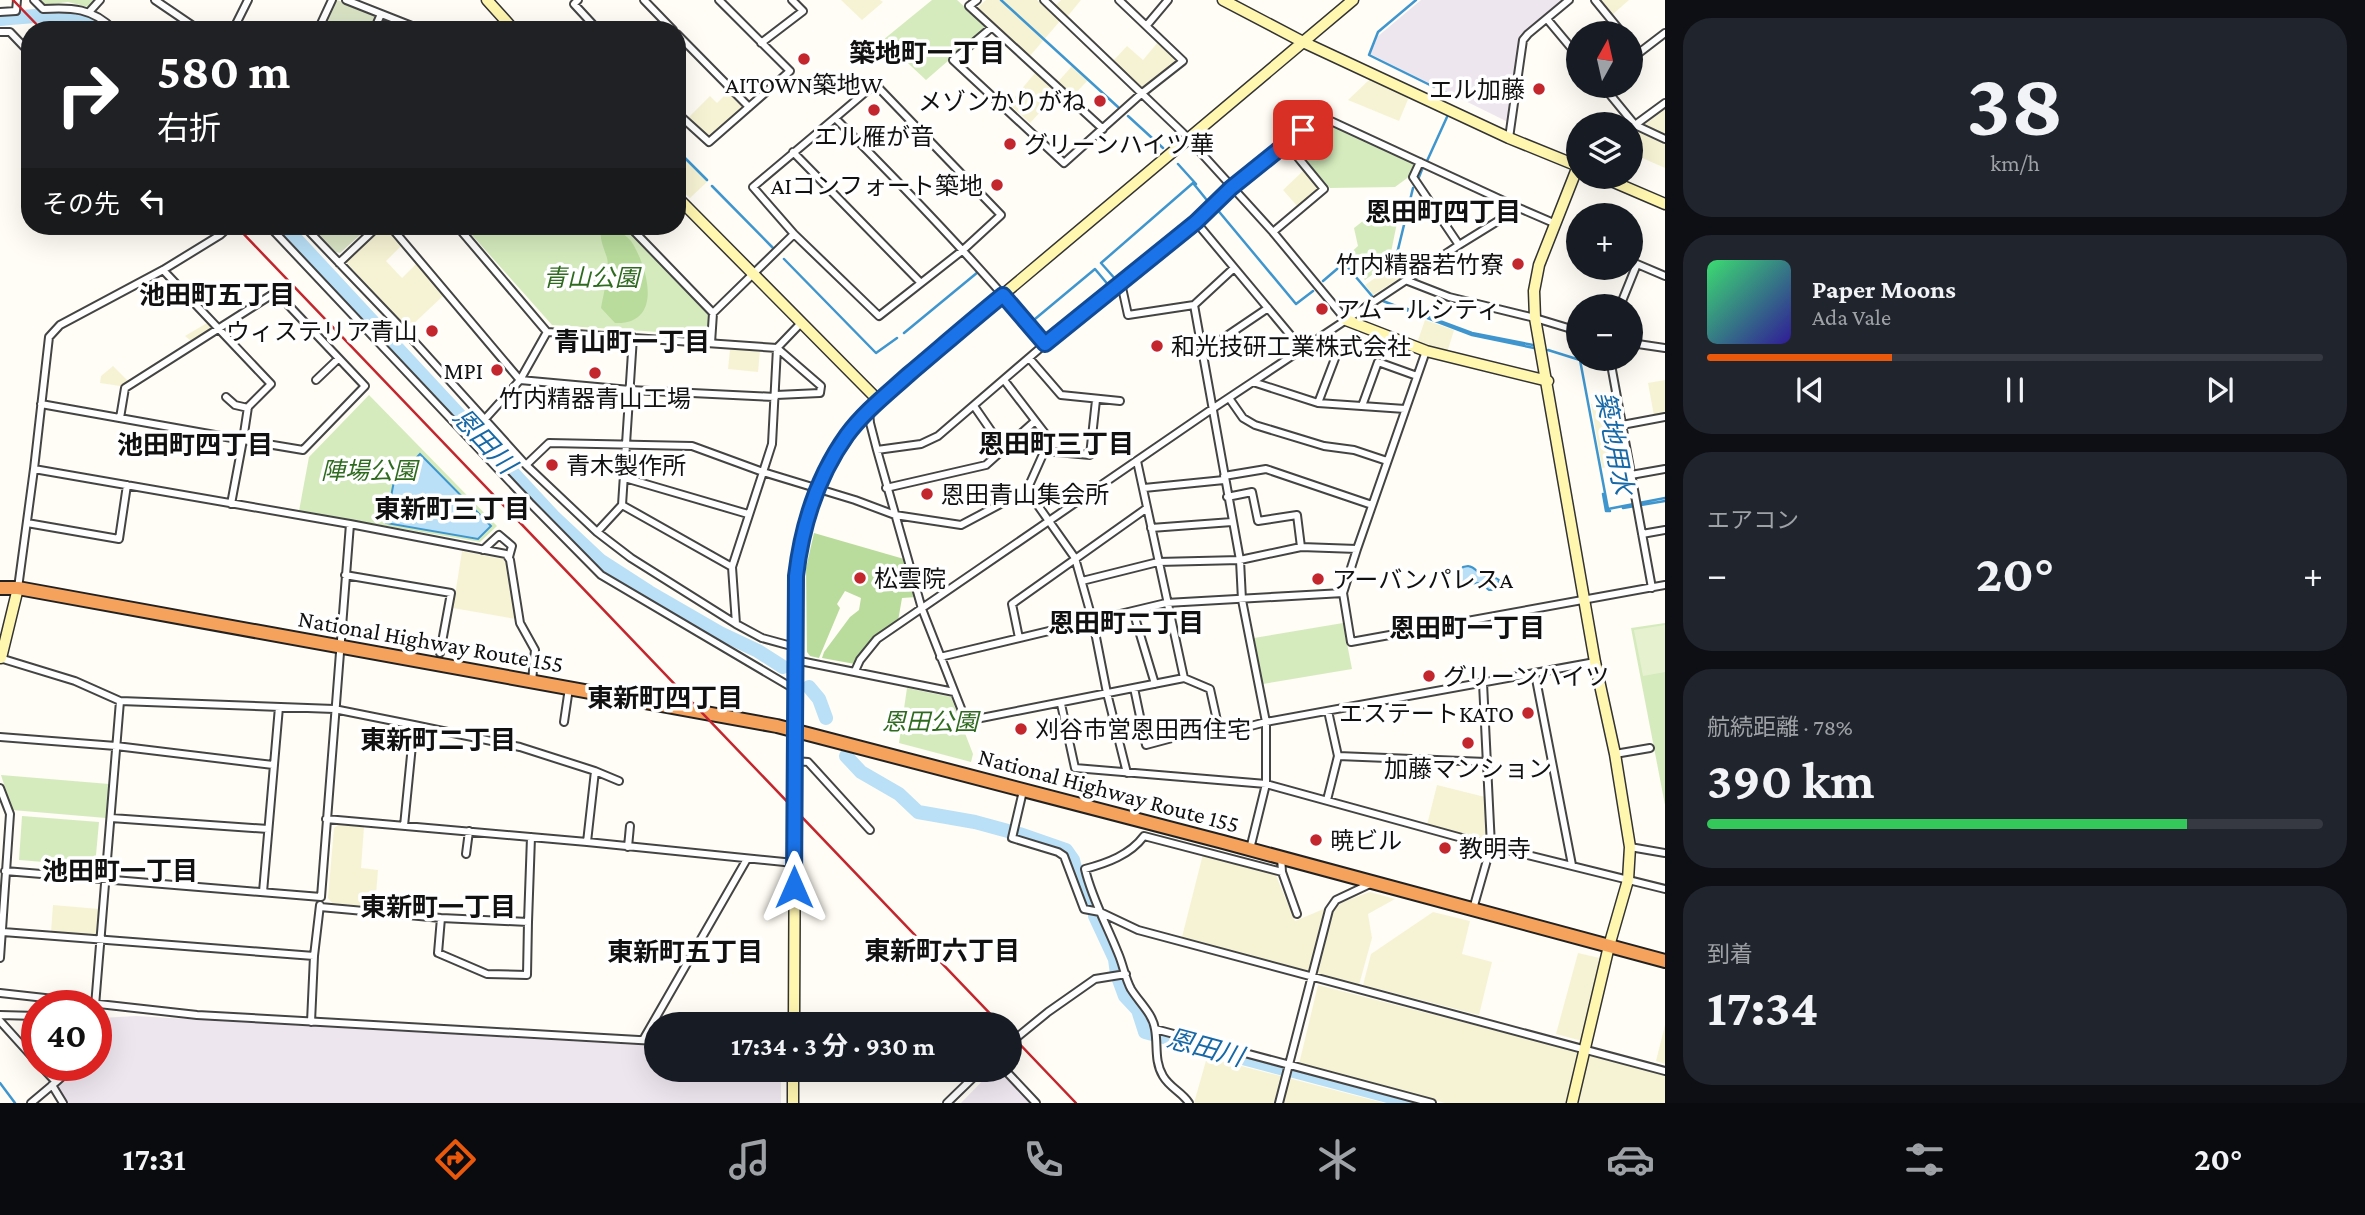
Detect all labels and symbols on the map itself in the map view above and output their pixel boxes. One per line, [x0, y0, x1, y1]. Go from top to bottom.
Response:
north arrow [1566, 21, 1643, 98]
district label: 築地町一丁目 [849, 39, 1005, 68]
marker: AITOWN築地W [796, 51, 812, 67]
place label: AITOWN築地W [725, 71, 883, 98]
place label: エル加藤 [1429, 76, 1525, 103]
marker: エル加藤 [1531, 81, 1547, 97]
place label: メゾンかりがね [918, 88, 1086, 115]
marker: メゾンかりがね [1092, 93, 1108, 109]
pin [1273, 100, 1333, 160]
marker: エル雁が音 [866, 102, 882, 118]
place label: エル雁が音 [814, 123, 934, 150]
place label: グリーンハイツ華 [1024, 131, 1214, 158]
marker: グリーンハイツ華 [1002, 136, 1018, 152]
place label: AIコンフォート築地 [771, 172, 983, 199]
marker: AIコンフォート築地 [989, 177, 1005, 193]
district label: 恩田町四丁目 [1365, 198, 1521, 227]
place label: 竹内精器若竹寮 [1336, 251, 1504, 278]
marker: 竹内精器若竹寮 [1510, 256, 1526, 272]
park label: 青山公園 [543, 264, 642, 291]
district label: 池田町五丁目 [139, 281, 295, 310]
place label: アムールシティ [1336, 296, 1501, 323]
marker: アムールシティ [1314, 301, 1330, 317]
place label: ウィステリア青山 [226, 318, 418, 345]
marker: ウィステリア青山 [424, 323, 440, 339]
district label: 青山町一丁目 [554, 328, 710, 357]
place label: 和光技研工業株式会社 [1171, 333, 1411, 360]
marker: 和光技研工業株式会社 [1149, 338, 1165, 354]
place label: MPI [444, 357, 483, 384]
marker: MPI [489, 362, 505, 378]
marker: 竹内精器青山工場 [587, 365, 603, 381]
place label: 竹内精器青山工場 [499, 385, 691, 412]
water label: 築地用水 [1590, 389, 1639, 500]
water label: 恩田川 [447, 403, 523, 482]
district label: 恩田町三丁目 [978, 430, 1134, 459]
district label: 池田町四丁目 [117, 431, 273, 460]
place label: 青木製作所 [566, 452, 686, 479]
park label: 陣場公園 [321, 457, 420, 484]
marker: 青木製作所 [544, 457, 560, 473]
place label: 恩田青山集会所 [941, 481, 1109, 508]
marker: 恩田青山集会所 [919, 486, 935, 502]
district label: 東新町三丁目 [374, 495, 530, 524]
place label: 松雲院 [874, 565, 946, 592]
place label: アーバンパレスA [1332, 566, 1514, 593]
marker: 松雲院 [852, 570, 868, 586]
marker: アーバンパレスA [1310, 571, 1326, 587]
street label: National Highway Route 155 [296, 604, 566, 678]
district label: 恩田町二丁目 [1048, 609, 1204, 638]
district label: 恩田町一丁目 [1389, 614, 1545, 643]
place label: グリーンハイツ [1443, 663, 1609, 690]
marker: グリーンハイツ [1421, 668, 1437, 684]
district label: 東新町四丁目 [587, 684, 743, 713]
place label: エステートKATO [1339, 700, 1514, 727]
marker: エステートKATO [1520, 705, 1536, 721]
park label: 恩田公園 [882, 708, 981, 735]
place label: 刈谷市営恩田西住宅 [1035, 716, 1251, 743]
marker: 刈谷市営恩田西住宅 [1013, 721, 1029, 737]
district label: 東新町二丁目 [360, 726, 516, 755]
marker: 加藤マンション [1460, 735, 1476, 751]
street label: National Highway Route 155 [976, 742, 1242, 838]
place label: 加藤マンション [1384, 755, 1552, 782]
place label: 暁ビル [1330, 827, 1402, 854]
marker: 暁ビル [1308, 832, 1324, 848]
place label: 教明寺 [1459, 835, 1531, 862]
marker: 教明寺 [1437, 840, 1453, 856]
position arrow [757, 850, 831, 924]
district label: 池田町一丁目 [42, 857, 198, 886]
district label: 東新町一丁目 [360, 893, 516, 922]
district label: 東新町六丁目 [864, 937, 1020, 966]
district label: 東新町五丁目 [607, 938, 763, 967]
speed limit sign: 40 [21, 990, 112, 1081]
water label: 恩田川 [1164, 1024, 1249, 1073]

